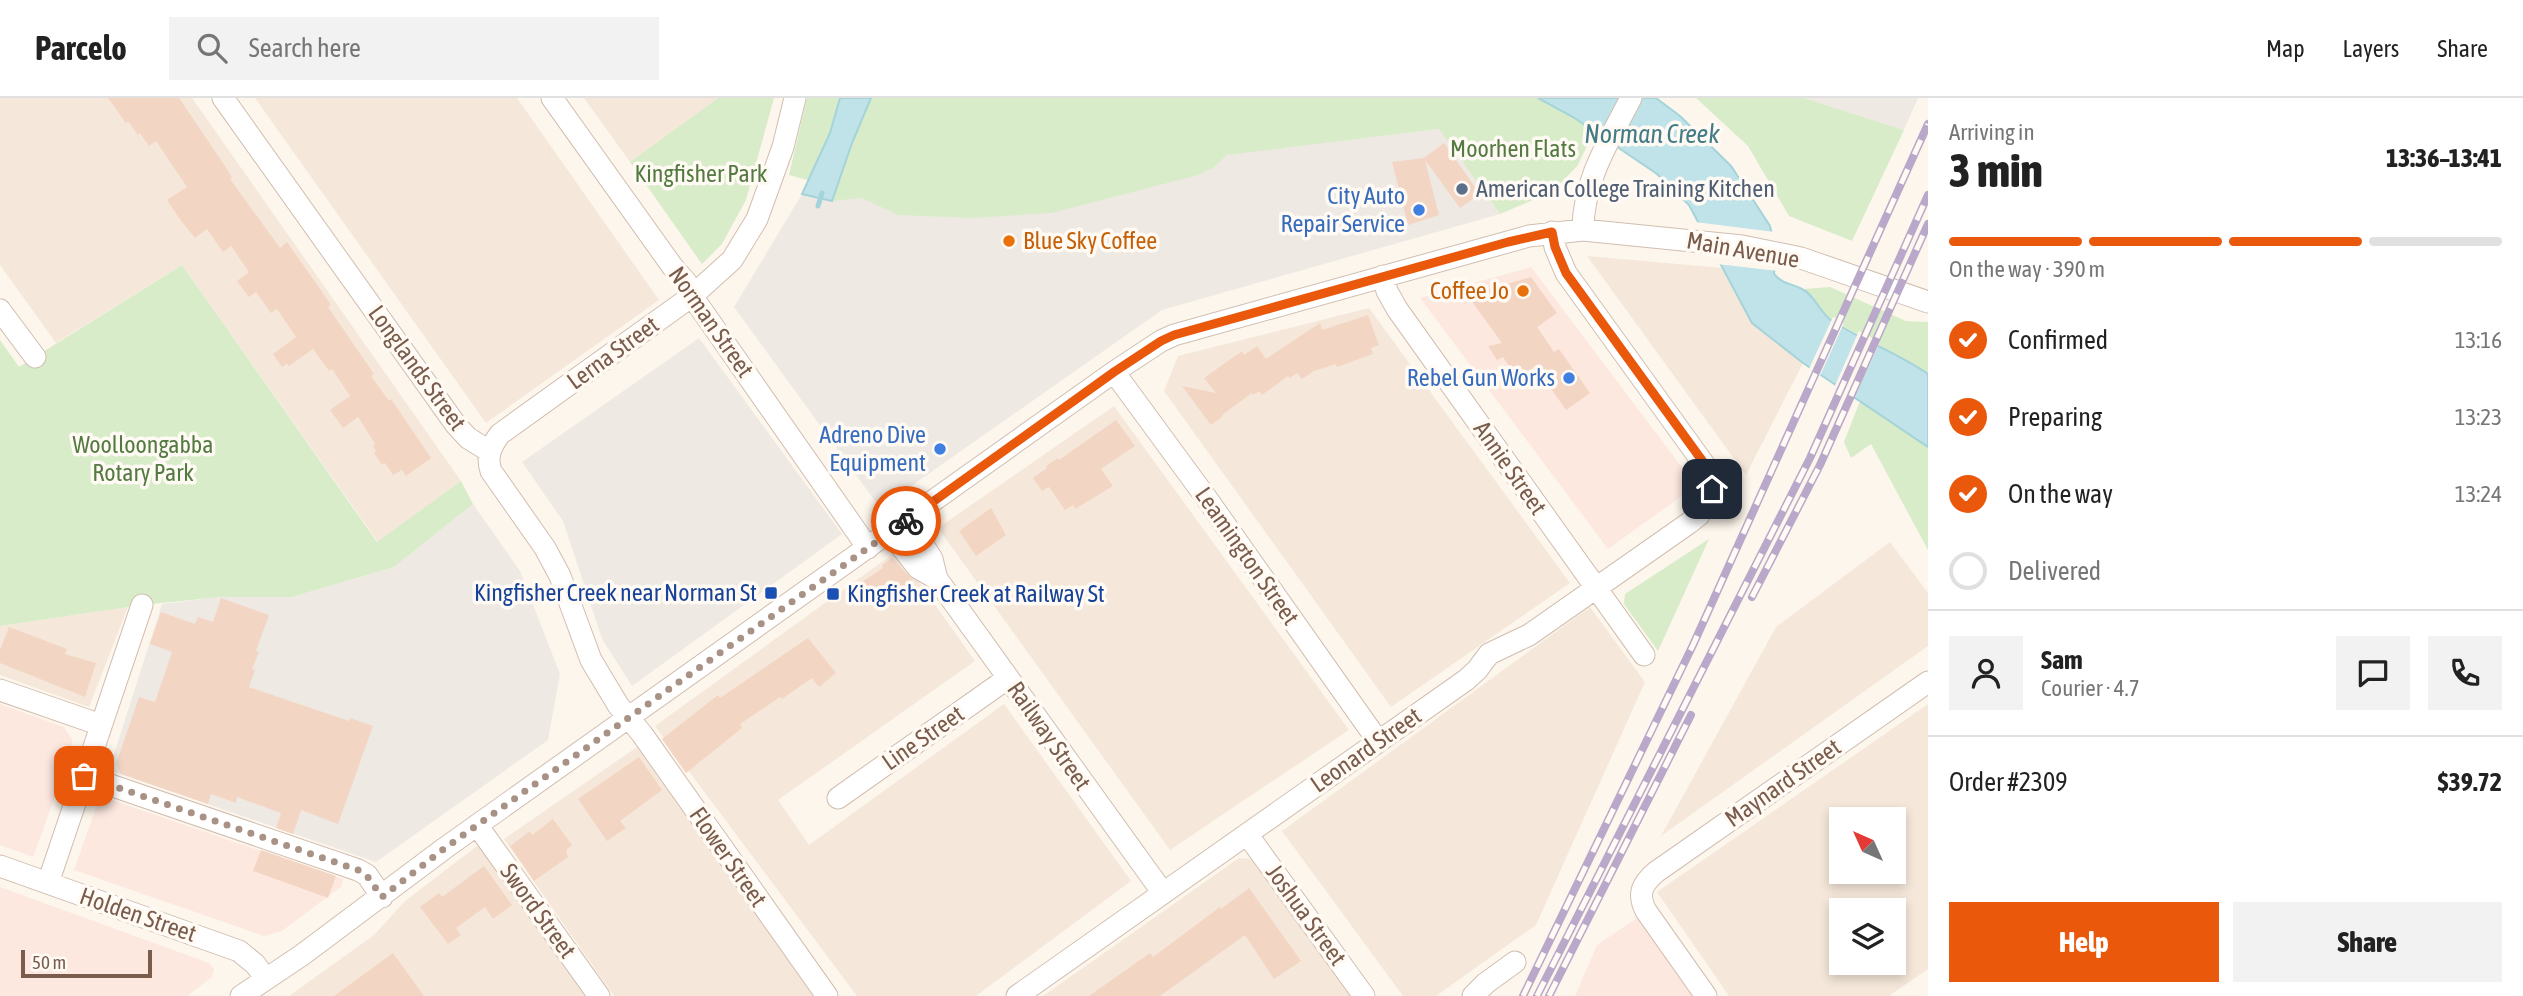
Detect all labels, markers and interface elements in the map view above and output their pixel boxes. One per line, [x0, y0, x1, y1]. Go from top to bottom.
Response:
search box [169, 17, 659, 80]
text: Parcelo [35, 29, 127, 67]
icon: search [193, 29, 231, 67]
text: Search here [249, 33, 361, 63]
text: Map [2266, 35, 2305, 62]
text: Layers [2343, 35, 2399, 62]
text: Share [2437, 35, 2488, 62]
water label: Norman Creek [1584, 119, 1720, 149]
text: Arriving in [1949, 119, 2035, 145]
park label: Moorhen Flats [1450, 135, 1576, 162]
text: 13:36–13:41 [2386, 143, 2502, 173]
text: 3 min [1949, 144, 2043, 197]
park label: Kingfisher Park [635, 160, 768, 187]
place label: American College Training Kitchen [1476, 175, 1775, 202]
marker: American College Training Kitchen [1454, 181, 1470, 197]
place label: City Auto Repair Service [1280, 182, 1405, 237]
marker: City Auto Repair Service [1411, 202, 1427, 218]
street label: Main Avenue [1685, 226, 1802, 273]
place label: Blue Sky Coffee [1023, 227, 1157, 254]
marker: Blue Sky Coffee [1001, 233, 1017, 249]
text: On the way · 390 m [1949, 256, 2105, 282]
street label: Norman Street [663, 261, 759, 382]
place label: Coffee Jo [1430, 277, 1509, 304]
marker: Coffee Jo [1515, 283, 1531, 299]
street label: Longlands Street [363, 300, 472, 435]
street label: Lerna Street [562, 310, 664, 395]
icon: check [1949, 321, 1987, 359]
text: Confirmed [2008, 325, 2108, 355]
text: 13:16 [2455, 327, 2502, 353]
place label: Rebel Gun Works [1407, 364, 1555, 391]
marker: Rebel Gun Works [1561, 370, 1577, 386]
icon: check [1949, 398, 1987, 436]
text: Preparing [2008, 402, 2102, 432]
text: 13:23 [2455, 404, 2502, 430]
street label: Annie Street [1469, 416, 1552, 520]
place label: Adreno Dive Equipment [819, 421, 926, 476]
park label: Woolloongabba Rotary Park [73, 431, 213, 486]
marker: Adreno Dive Equipment [932, 441, 948, 457]
pin [1682, 459, 1742, 519]
icon: home [1693, 470, 1731, 508]
icon: check [1949, 475, 1987, 513]
text: On the way [2008, 479, 2113, 509]
text: 13:24 [2455, 481, 2502, 507]
street label: Leamington Street [1190, 482, 1305, 630]
courier [871, 486, 941, 556]
icon: bike [887, 502, 925, 540]
text: Delivered [2008, 556, 2101, 586]
place label: Kingfisher Creek near Norman St [474, 579, 757, 606]
place label: Kingfisher Creek at Railway St [847, 580, 1105, 607]
marker: Kingfisher Creek near Norman St [763, 585, 779, 601]
marker: Kingfisher Creek at Railway St [825, 586, 841, 602]
button: person [1949, 636, 2023, 710]
button: chat [2336, 636, 2410, 710]
button: phone [2428, 636, 2502, 710]
text: Sam [2041, 645, 2083, 675]
text: Courier · 4.7 [2041, 675, 2140, 701]
street label: Railway Street [1002, 676, 1097, 795]
street label: Line Street [877, 700, 969, 775]
street label: Leonard Street [1305, 702, 1426, 798]
street label: Maynard Street [1720, 733, 1846, 832]
pin [54, 746, 114, 806]
icon: bag [65, 757, 103, 795]
text: Order #2309 [1949, 767, 2068, 797]
text: $39.72 [2438, 767, 2502, 797]
street label: Flower Street [684, 802, 772, 912]
north arrow [1829, 807, 1906, 884]
map controls [1829, 807, 1906, 975]
street label: Sword Street [495, 858, 582, 963]
street label: Joshua Street [1261, 859, 1352, 970]
street label: Holden Street [76, 882, 200, 947]
button: layers [1829, 898, 1906, 975]
button: Help [1949, 902, 2219, 982]
button: Share [2233, 902, 2502, 982]
scale bar [21, 947, 152, 979]
text: 50 m [32, 951, 66, 973]

